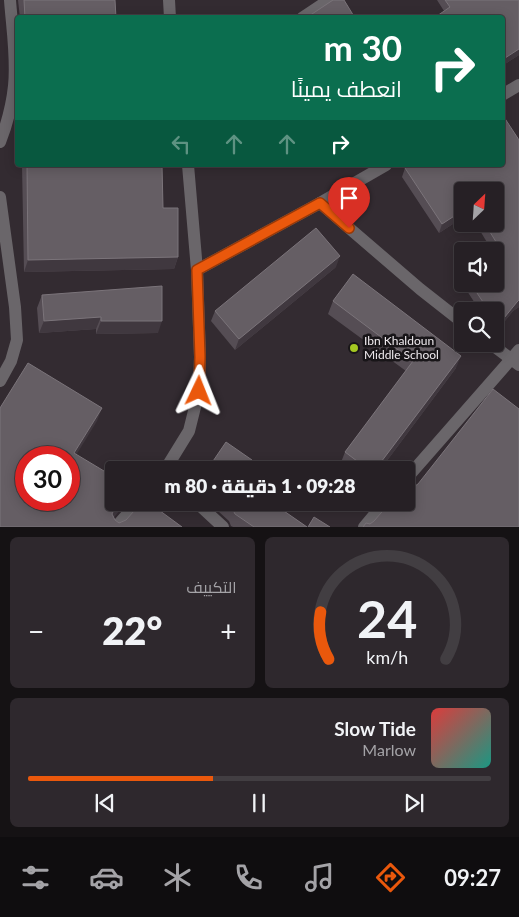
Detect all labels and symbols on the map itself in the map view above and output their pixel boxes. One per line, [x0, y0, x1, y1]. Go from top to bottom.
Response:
pin [328, 177, 370, 228]
north arrow [454, 182, 504, 232]
place label: Ibn Khaldoun Middle School [364, 333, 439, 362]
marker: Ibn Khaldoun Middle School [348, 342, 360, 354]
position arrow [172, 364, 224, 416]
speed limit sign: 30 [15, 446, 80, 511]

